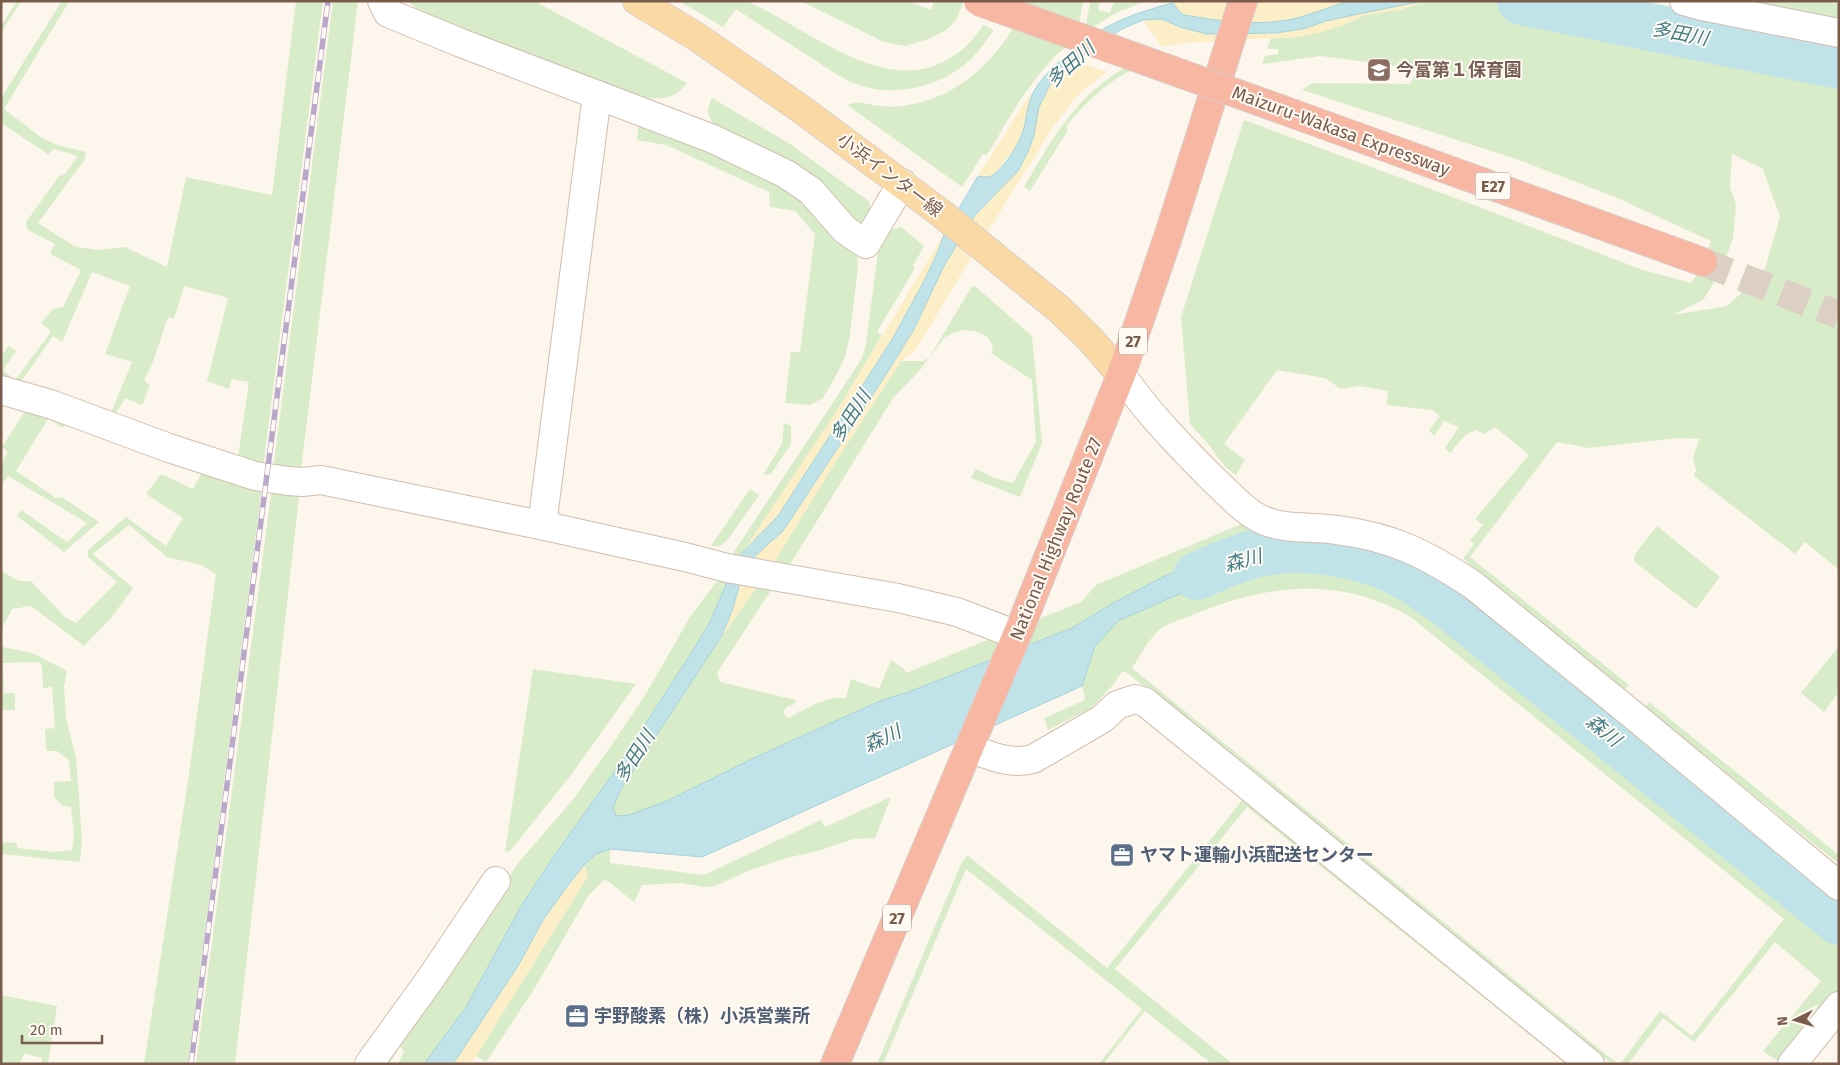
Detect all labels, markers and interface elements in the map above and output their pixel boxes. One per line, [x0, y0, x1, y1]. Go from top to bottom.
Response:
water label: 多田川 [1650, 17, 1712, 51]
water label: 多田川 [1041, 35, 1101, 92]
school or university icon: 今富第１保育園 [1366, 57, 1392, 83]
place label: 今富第１保育園 [1396, 59, 1522, 81]
street label: Maizuru-Wakasa Expressway [1229, 81, 1453, 181]
street label: 小浜インター線 [833, 128, 947, 222]
road number: E27 [1476, 172, 1510, 200]
road number: 27 [1119, 328, 1147, 354]
water label: 多田川 [825, 384, 877, 446]
street label: National Highway Route 27 [1005, 434, 1107, 644]
water label: 森川 [1222, 544, 1266, 577]
water label: 森川 [1582, 709, 1627, 753]
water label: 森川 [860, 719, 906, 757]
water label: 多田川 [609, 724, 661, 786]
office icon: ヤマト運輸小浜配送センター [1109, 842, 1135, 868]
place label: ヤマト運輸小浜配送センター [1140, 844, 1374, 866]
road number: 27 [883, 904, 911, 931]
north arrow [1770, 995, 1820, 1045]
office icon: 宇野酸素（株）小浜営業所 [564, 1003, 590, 1029]
place label: 宇野酸素（株）小浜営業所 [594, 1005, 810, 1027]
scale bar [22, 1012, 102, 1044]
text: N [1774, 1016, 1791, 1026]
text: 20 m [30, 1021, 63, 1039]

